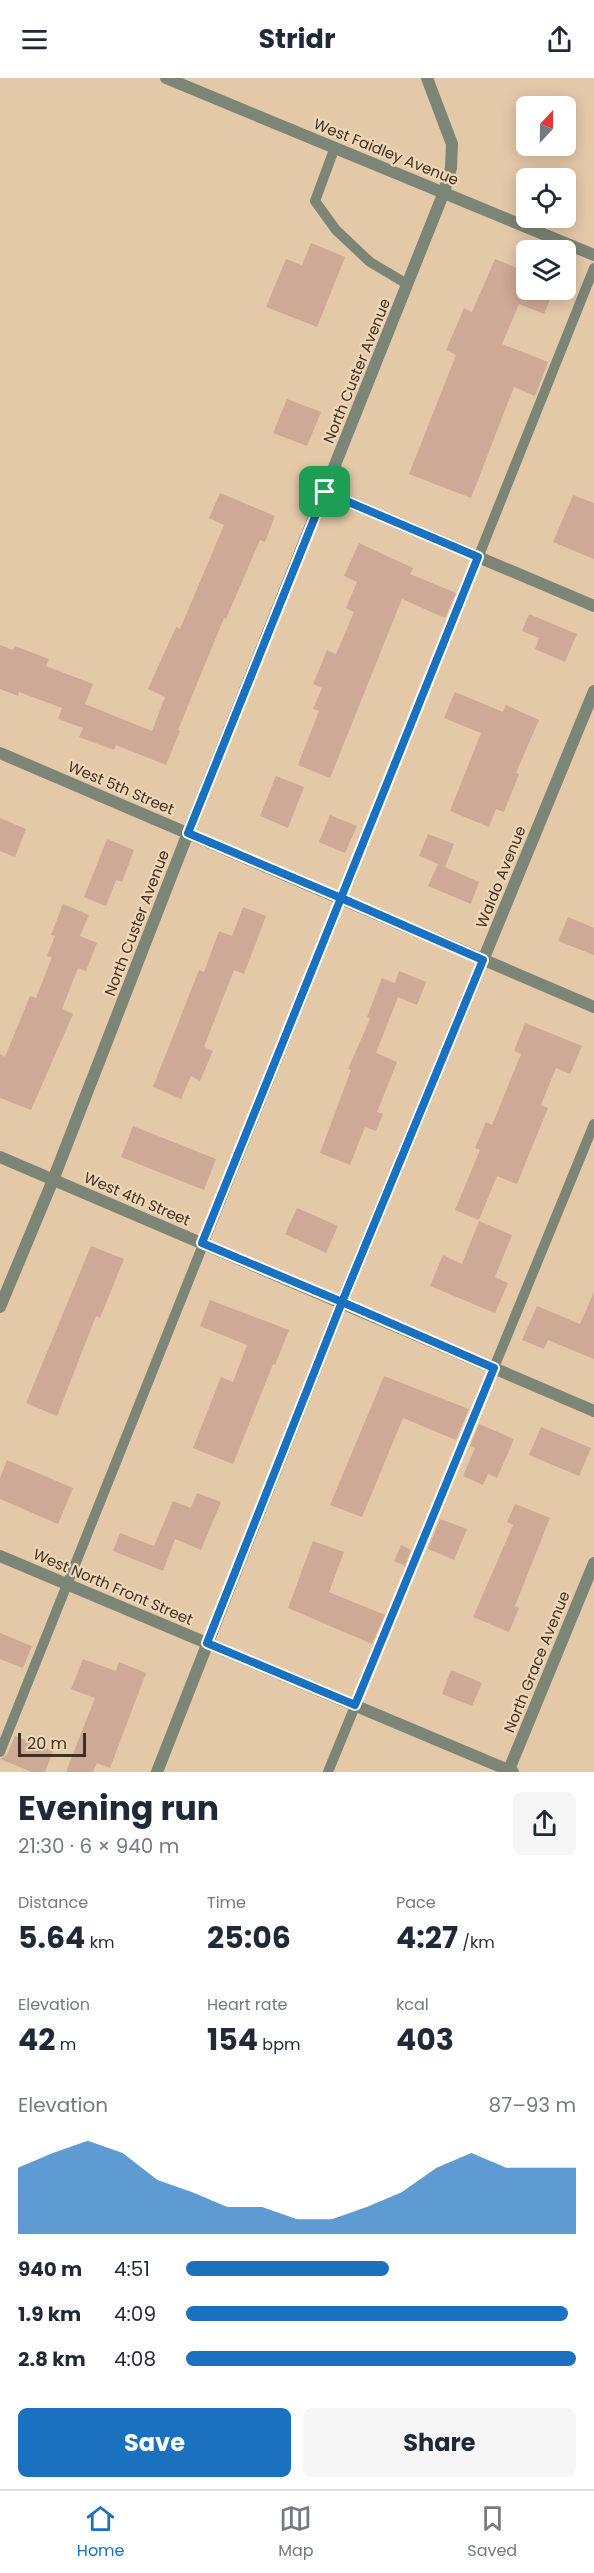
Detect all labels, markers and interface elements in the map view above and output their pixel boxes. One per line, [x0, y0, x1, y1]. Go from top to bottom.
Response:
text: Stridr [259, 20, 335, 57]
icon: menu [18, 23, 51, 56]
icon: share [543, 23, 576, 56]
north arrow [516, 96, 576, 156]
map controls [516, 96, 576, 300]
street label: West Faidley Avenue [311, 113, 462, 190]
button: locate [516, 168, 576, 228]
button: layers [516, 240, 576, 300]
street label: North Custer Avenue [318, 295, 395, 446]
pin [299, 466, 350, 517]
icon: arrive [308, 475, 341, 508]
street label: West 5th Street [65, 756, 178, 819]
street label: Waldo Avenue [470, 823, 531, 931]
street label: North Custer Avenue [99, 847, 174, 999]
street label: West 4th Street [81, 1167, 194, 1230]
street label: West North Front Street [30, 1543, 196, 1630]
street label: North Grace Avenue [499, 1588, 575, 1736]
scale bar [18, 1730, 86, 1758]
text: 20 m [27, 1732, 67, 1755]
text: Evening run [18, 1785, 219, 1832]
button: share [513, 1792, 576, 1855]
text: 21:30 · 6 × 940 m [18, 1832, 179, 1860]
text: Distance [18, 1891, 88, 1914]
text: Time [207, 1891, 246, 1914]
text: Pace [396, 1891, 436, 1914]
text: 5.64 [18, 1916, 85, 1959]
text: 25:06 [207, 1916, 291, 1959]
text: 4:27 [396, 1916, 458, 1959]
text: km [85, 1931, 114, 1954]
text: /km [458, 1931, 495, 1954]
text: Elevation [18, 1993, 90, 2016]
text: Heart rate [207, 1993, 287, 2016]
text: kcal [396, 1993, 429, 2016]
text: 42 [18, 2018, 55, 2061]
text: 154 [207, 2018, 258, 2061]
text: 403 [396, 2018, 454, 2061]
text: m [55, 2033, 76, 2056]
text: bpm [258, 2033, 300, 2056]
text: Elevation [18, 2091, 108, 2119]
text: 87–93 m [489, 2091, 576, 2119]
text: 940 m [18, 2255, 82, 2283]
text: 4:51 [114, 2255, 150, 2283]
text: 1.9 km [18, 2300, 81, 2328]
text: 4:09 [114, 2300, 156, 2328]
text: 2.8 km [18, 2345, 86, 2373]
text: 4:08 [114, 2345, 156, 2373]
button: Save [18, 2408, 291, 2477]
button: Share [303, 2408, 576, 2477]
tab: Home [77, 2502, 125, 2563]
tab: Map [278, 2502, 314, 2563]
tab: Saved [467, 2502, 517, 2563]

